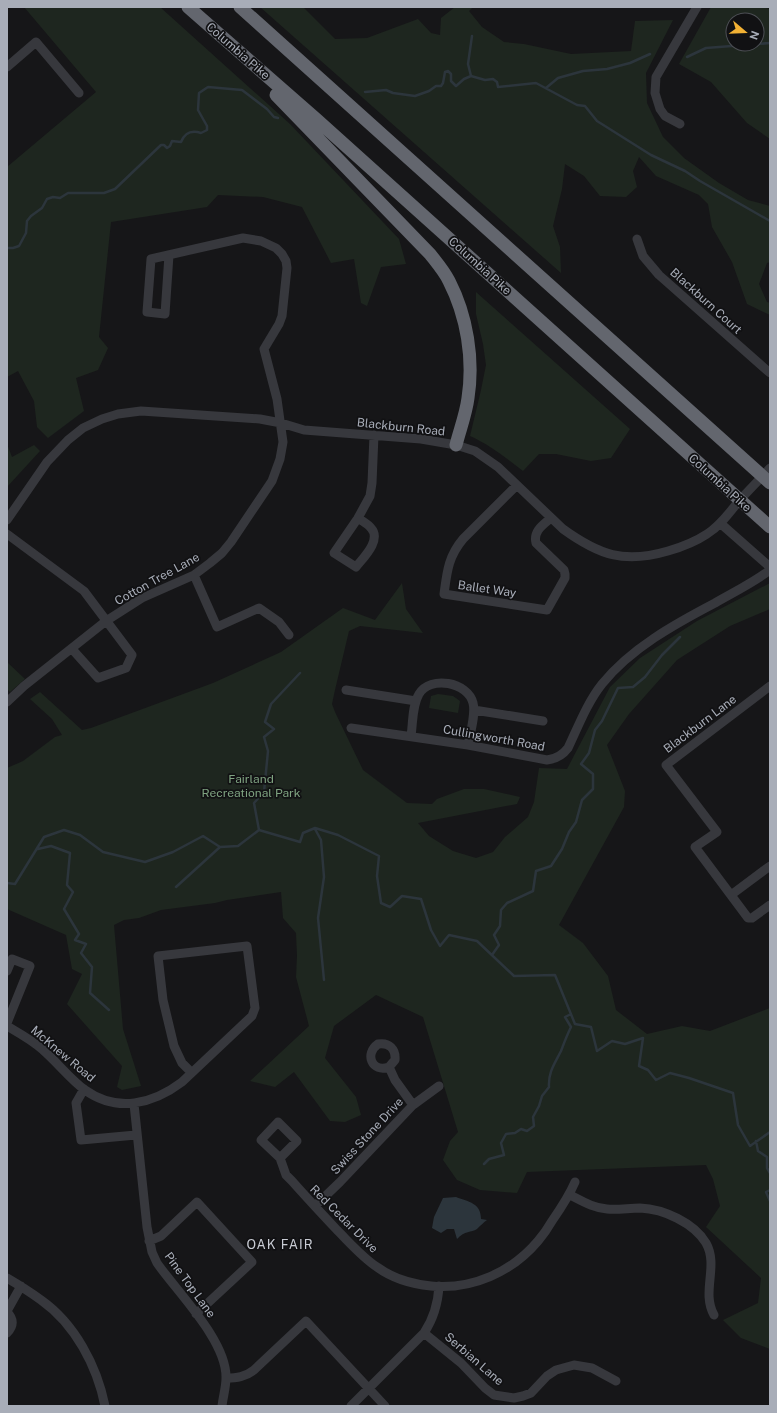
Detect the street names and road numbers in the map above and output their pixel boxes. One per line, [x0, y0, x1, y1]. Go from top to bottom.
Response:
street label: Columbia Pike [203, 20, 273, 82]
street label: Columbia Pike [446, 234, 514, 298]
street label: Blackburn Court [667, 265, 745, 337]
street label: Blackburn Road [356, 415, 446, 439]
street label: Columbia Pike [686, 451, 754, 515]
street label: Cotton Tree Lane [112, 550, 202, 608]
street label: Ballet Way [457, 578, 518, 600]
street label: Blackburn Lane [661, 692, 739, 756]
street label: Cullingworth Road [442, 722, 546, 754]
street label: McKnew Road [28, 1023, 98, 1085]
street label: Swiss Stone Drive [328, 1095, 406, 1177]
street label: Red Cedar Drive [307, 1182, 381, 1256]
street label: Pine Top Lane [162, 1250, 219, 1321]
street label: Serbian Lane [442, 1330, 506, 1388]

